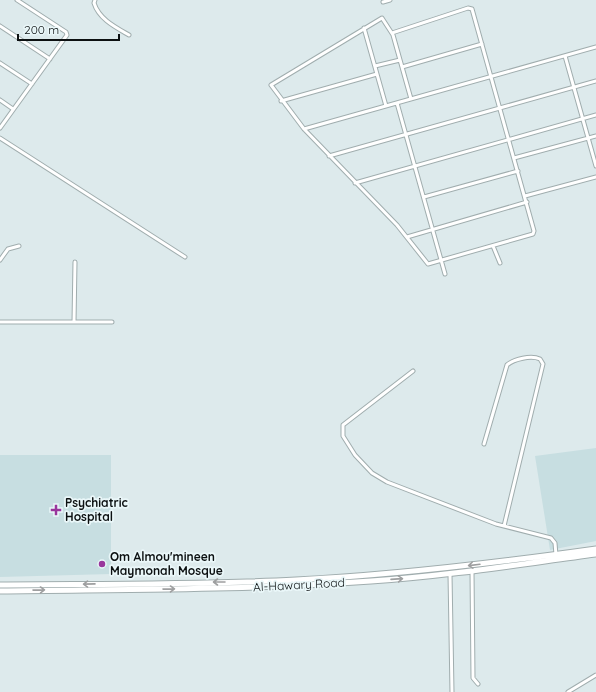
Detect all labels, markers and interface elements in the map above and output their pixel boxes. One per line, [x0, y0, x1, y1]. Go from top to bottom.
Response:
scale bar [18, 16, 119, 42]
text: 200 m [24, 22, 59, 37]
place label: Psychiatric Hospital [65, 495, 128, 524]
marker: Psychiatric Hospital [50, 504, 62, 516]
place label: Om Almou'mineen Maymonah Mosque [110, 549, 223, 578]
marker: Om Almou'mineen Maymonah Mosque [97, 559, 107, 569]
one-way arrow [468, 561, 481, 569]
street label: Al-Hawary Road [253, 575, 345, 594]
one-way arrow [390, 576, 403, 583]
one-way arrow [213, 579, 226, 586]
one-way arrow [83, 580, 96, 588]
one-way arrow [162, 585, 175, 593]
one-way arrow [32, 587, 45, 594]

